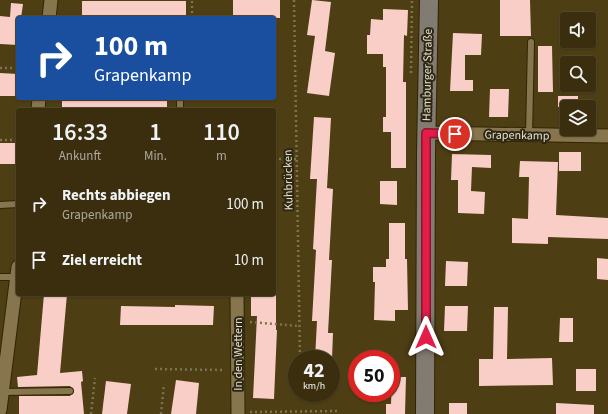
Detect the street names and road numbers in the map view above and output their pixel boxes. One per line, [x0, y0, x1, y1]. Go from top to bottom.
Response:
street label: Hamburger Straße [418, 29, 437, 121]
street label: Grapenkamp [484, 126, 550, 145]
street label: Kuhbrücken [279, 149, 298, 211]
street label: In den Wettern [230, 317, 247, 391]

